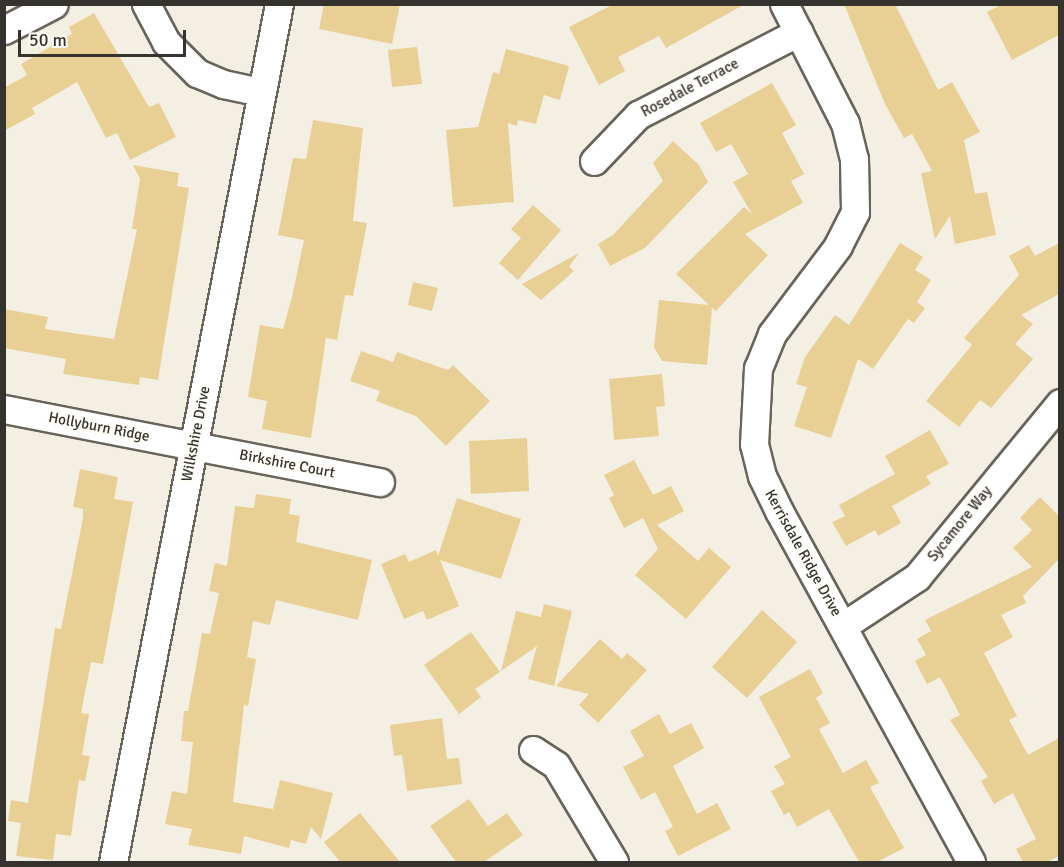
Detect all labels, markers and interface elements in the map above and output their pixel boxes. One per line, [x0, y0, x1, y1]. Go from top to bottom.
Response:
scale bar [21, 18, 189, 56]
text: 50 m [29, 29, 67, 51]
street label: Rosedale Terrace [638, 55, 742, 121]
street label: Wilkshire Drive [178, 385, 214, 483]
street label: Hollyburn Ridge [47, 408, 151, 446]
street label: Birkshire Court [238, 446, 336, 482]
street label: Sycamore Way [924, 483, 996, 565]
street label: Kerrisdale Ridge Drive [761, 487, 845, 619]

